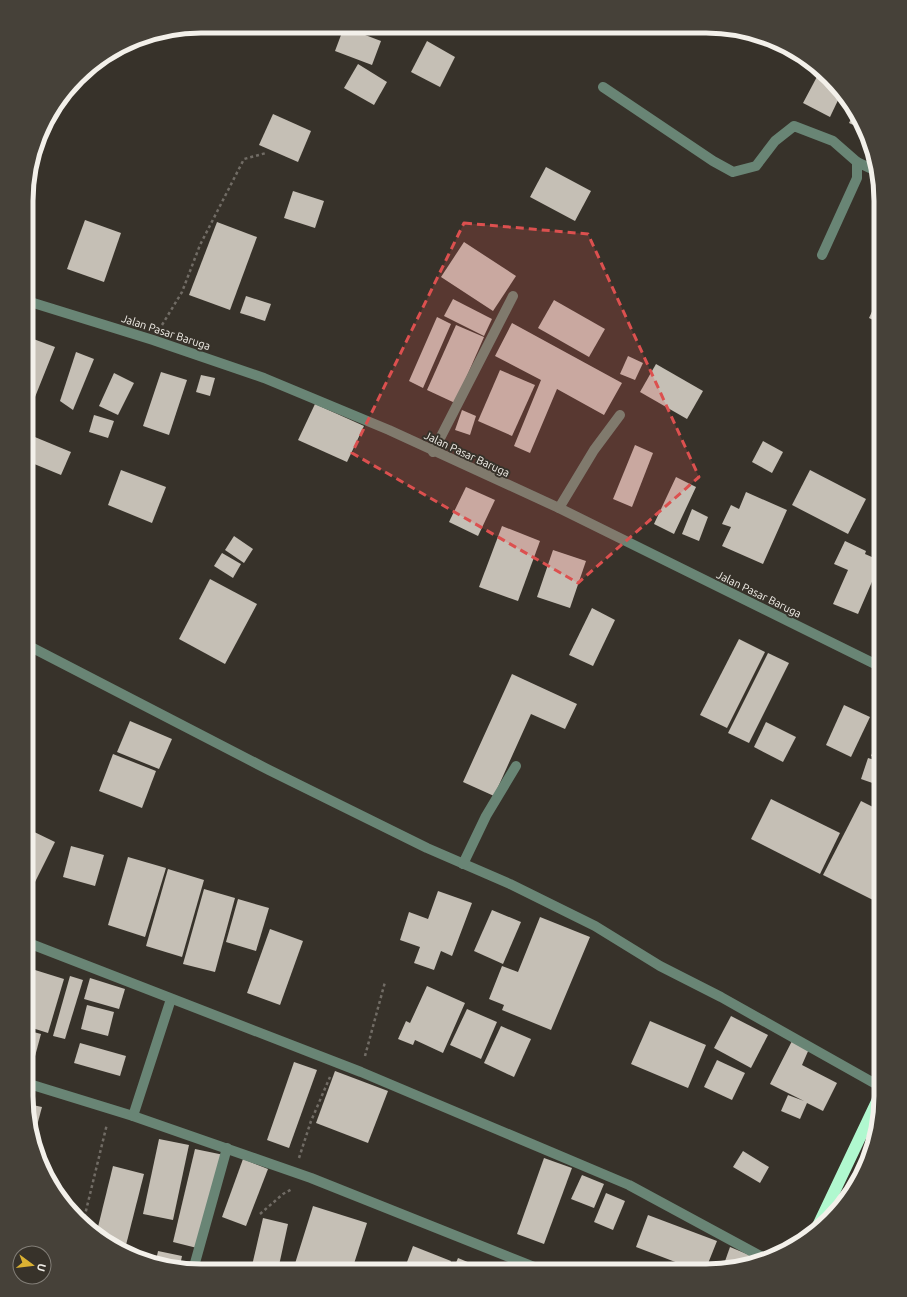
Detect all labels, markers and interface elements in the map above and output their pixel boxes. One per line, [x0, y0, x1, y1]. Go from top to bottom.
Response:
street label: Jalan Pasar Baruga [120, 312, 212, 352]
street label: Jalan Pasar Baruga [422, 429, 512, 479]
street label: Jalan Pasar Baruga [715, 568, 803, 620]
north arrow [12, 1245, 52, 1285]
text: U [35, 1262, 48, 1273]

